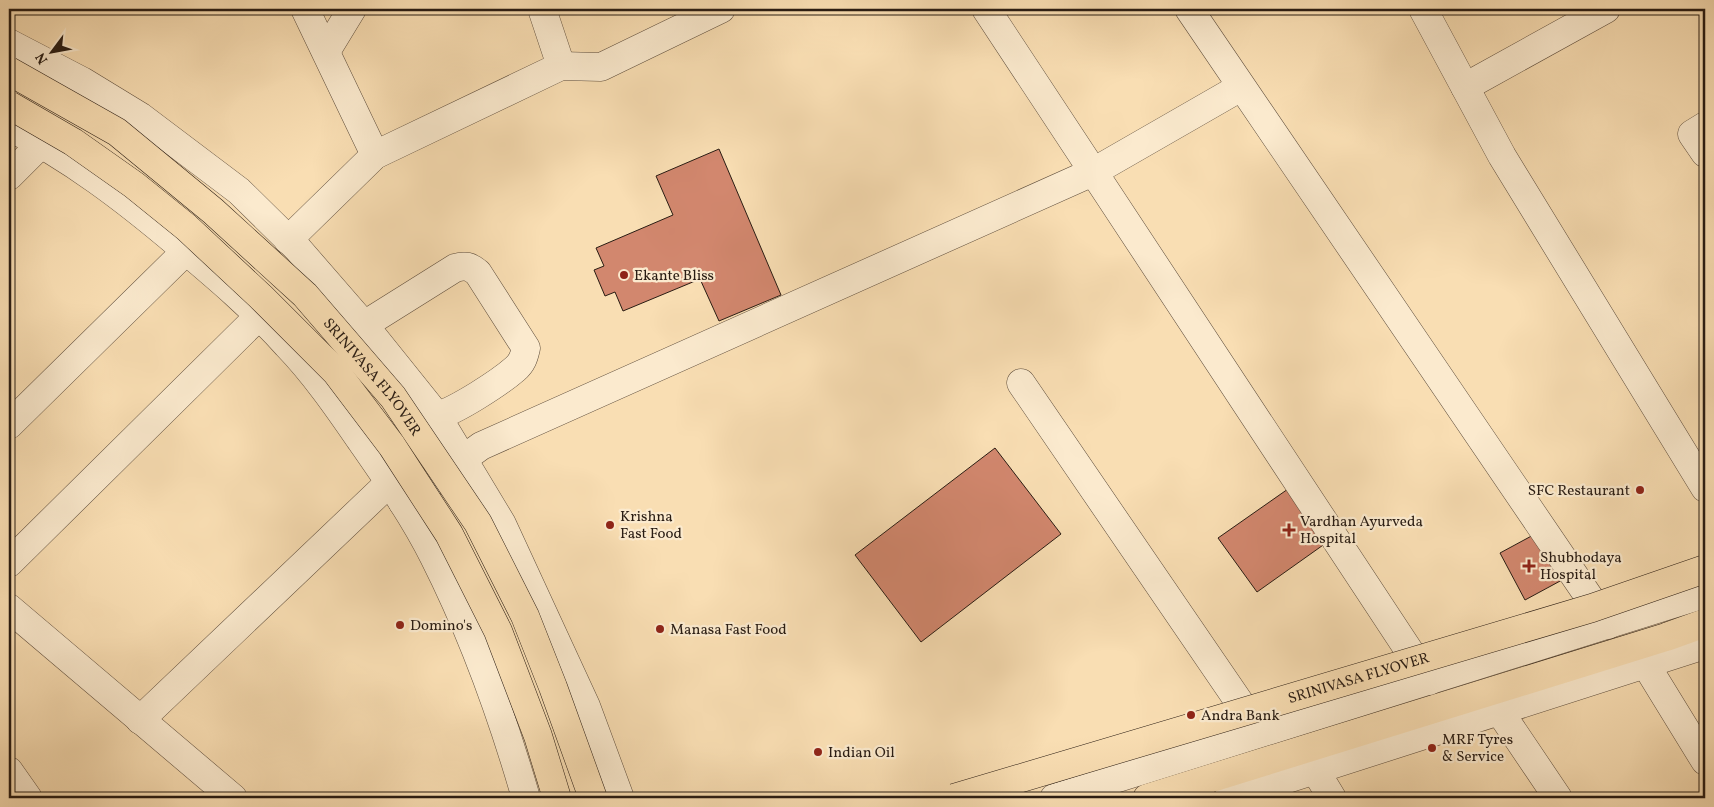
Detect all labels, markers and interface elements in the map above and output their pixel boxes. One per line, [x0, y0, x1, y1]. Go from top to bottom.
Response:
north arrow [28, 28, 78, 78]
text: N [31, 49, 53, 67]
place label: Ekante Bliss [634, 266, 714, 287]
marker: Ekante Bliss [618, 269, 630, 281]
street label: SRINIVASA FLYOVER [317, 314, 425, 441]
place label: SFC Restaurant [1528, 481, 1630, 502]
marker: SFC Restaurant [1634, 484, 1646, 496]
place label: Krishna Fast Food [620, 507, 682, 545]
place label: Vardhan Ayurveda Hospital [1300, 512, 1423, 550]
marker: Krishna Fast Food [604, 519, 616, 531]
marker: Vardhan Ayurveda Hospital [1282, 523, 1296, 537]
place label: Shubhodaya Hospital [1540, 548, 1622, 586]
marker: Shubhodaya Hospital [1522, 559, 1536, 573]
place label: Domino's [410, 616, 472, 637]
marker: Domino's [394, 619, 406, 631]
place label: Manasa Fast Food [670, 620, 787, 641]
marker: Manasa Fast Food [654, 623, 666, 635]
street label: SRINIVASA FLYOVER [1286, 648, 1432, 710]
place label: Andra Bank [1201, 706, 1280, 727]
marker: Andra Bank [1185, 709, 1197, 721]
place label: MRF Tyres & Service [1442, 730, 1513, 768]
marker: MRF Tyres & Service [1426, 742, 1438, 754]
place label: Indian Oil [828, 743, 895, 764]
marker: Indian Oil [812, 746, 824, 758]

